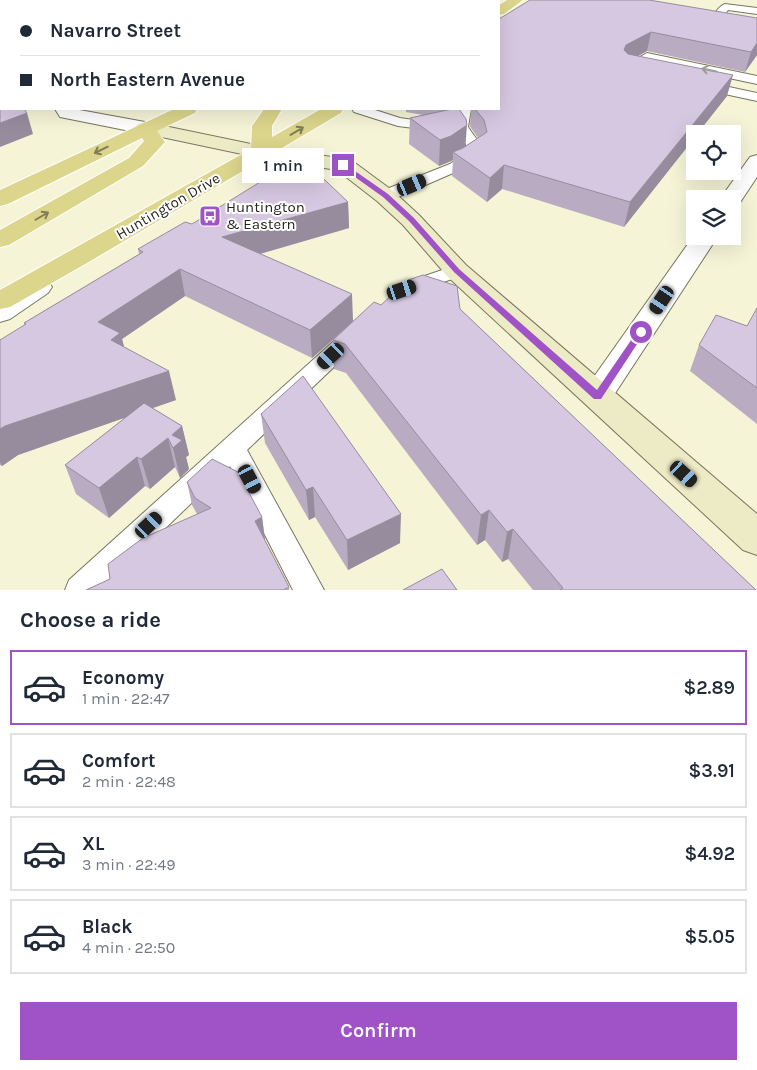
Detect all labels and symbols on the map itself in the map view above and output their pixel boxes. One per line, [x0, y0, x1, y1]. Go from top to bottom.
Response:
one-way arrow [702, 64, 718, 74]
one-way arrow [290, 125, 304, 135]
one-way arrow [94, 145, 109, 155]
callout: 1 min [243, 148, 326, 182]
route end [332, 154, 354, 176]
street label: Huntington Drive [113, 169, 223, 243]
car [395, 172, 428, 198]
place label: Huntington & Eastern [226, 198, 305, 233]
bus stop icon: Huntington & Eastern [198, 204, 222, 228]
one-way arrow [35, 210, 49, 220]
car [385, 278, 418, 302]
car [647, 283, 676, 317]
route start [630, 321, 652, 343]
car [314, 340, 347, 372]
car [667, 458, 700, 490]
car [236, 462, 263, 496]
car [132, 509, 165, 541]

